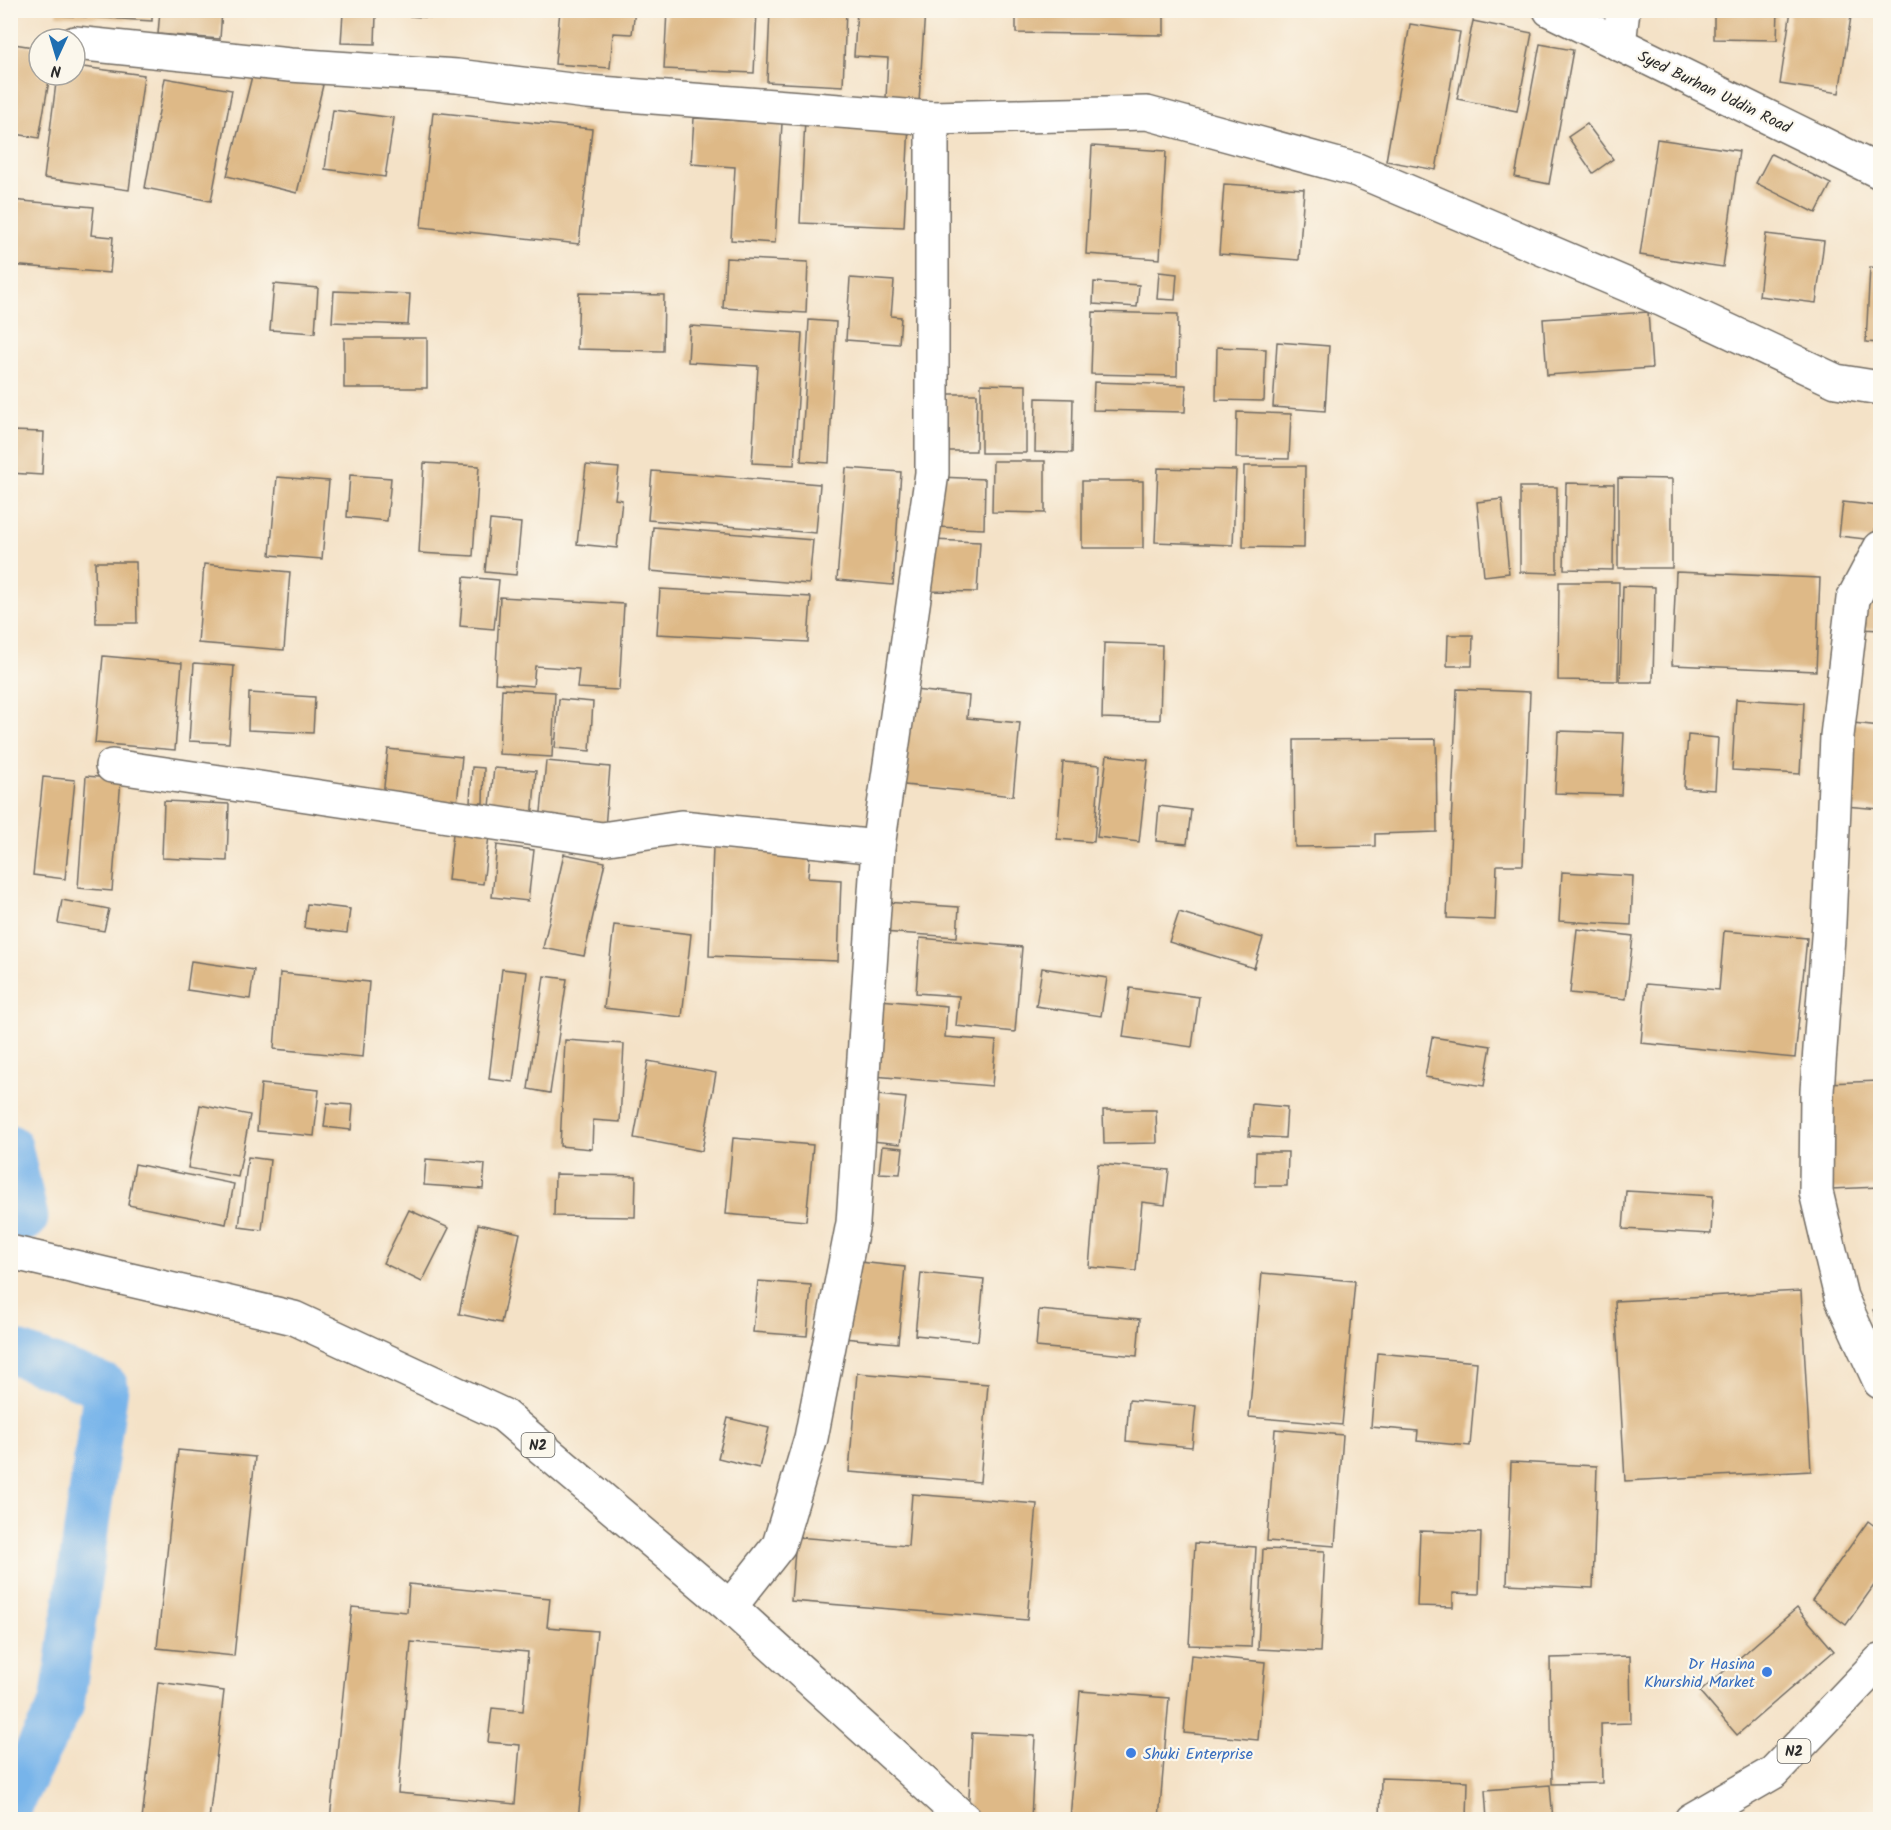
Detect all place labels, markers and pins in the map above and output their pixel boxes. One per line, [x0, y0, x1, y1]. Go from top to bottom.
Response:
place label: Dr Hasina Khurshid Market [1644, 1652, 1756, 1695]
marker: Dr Hasina Khurshid Market [1760, 1665, 1774, 1679]
place label: Shuki Enterprise [1143, 1742, 1253, 1767]
marker: Shuki Enterprise [1124, 1746, 1138, 1760]

